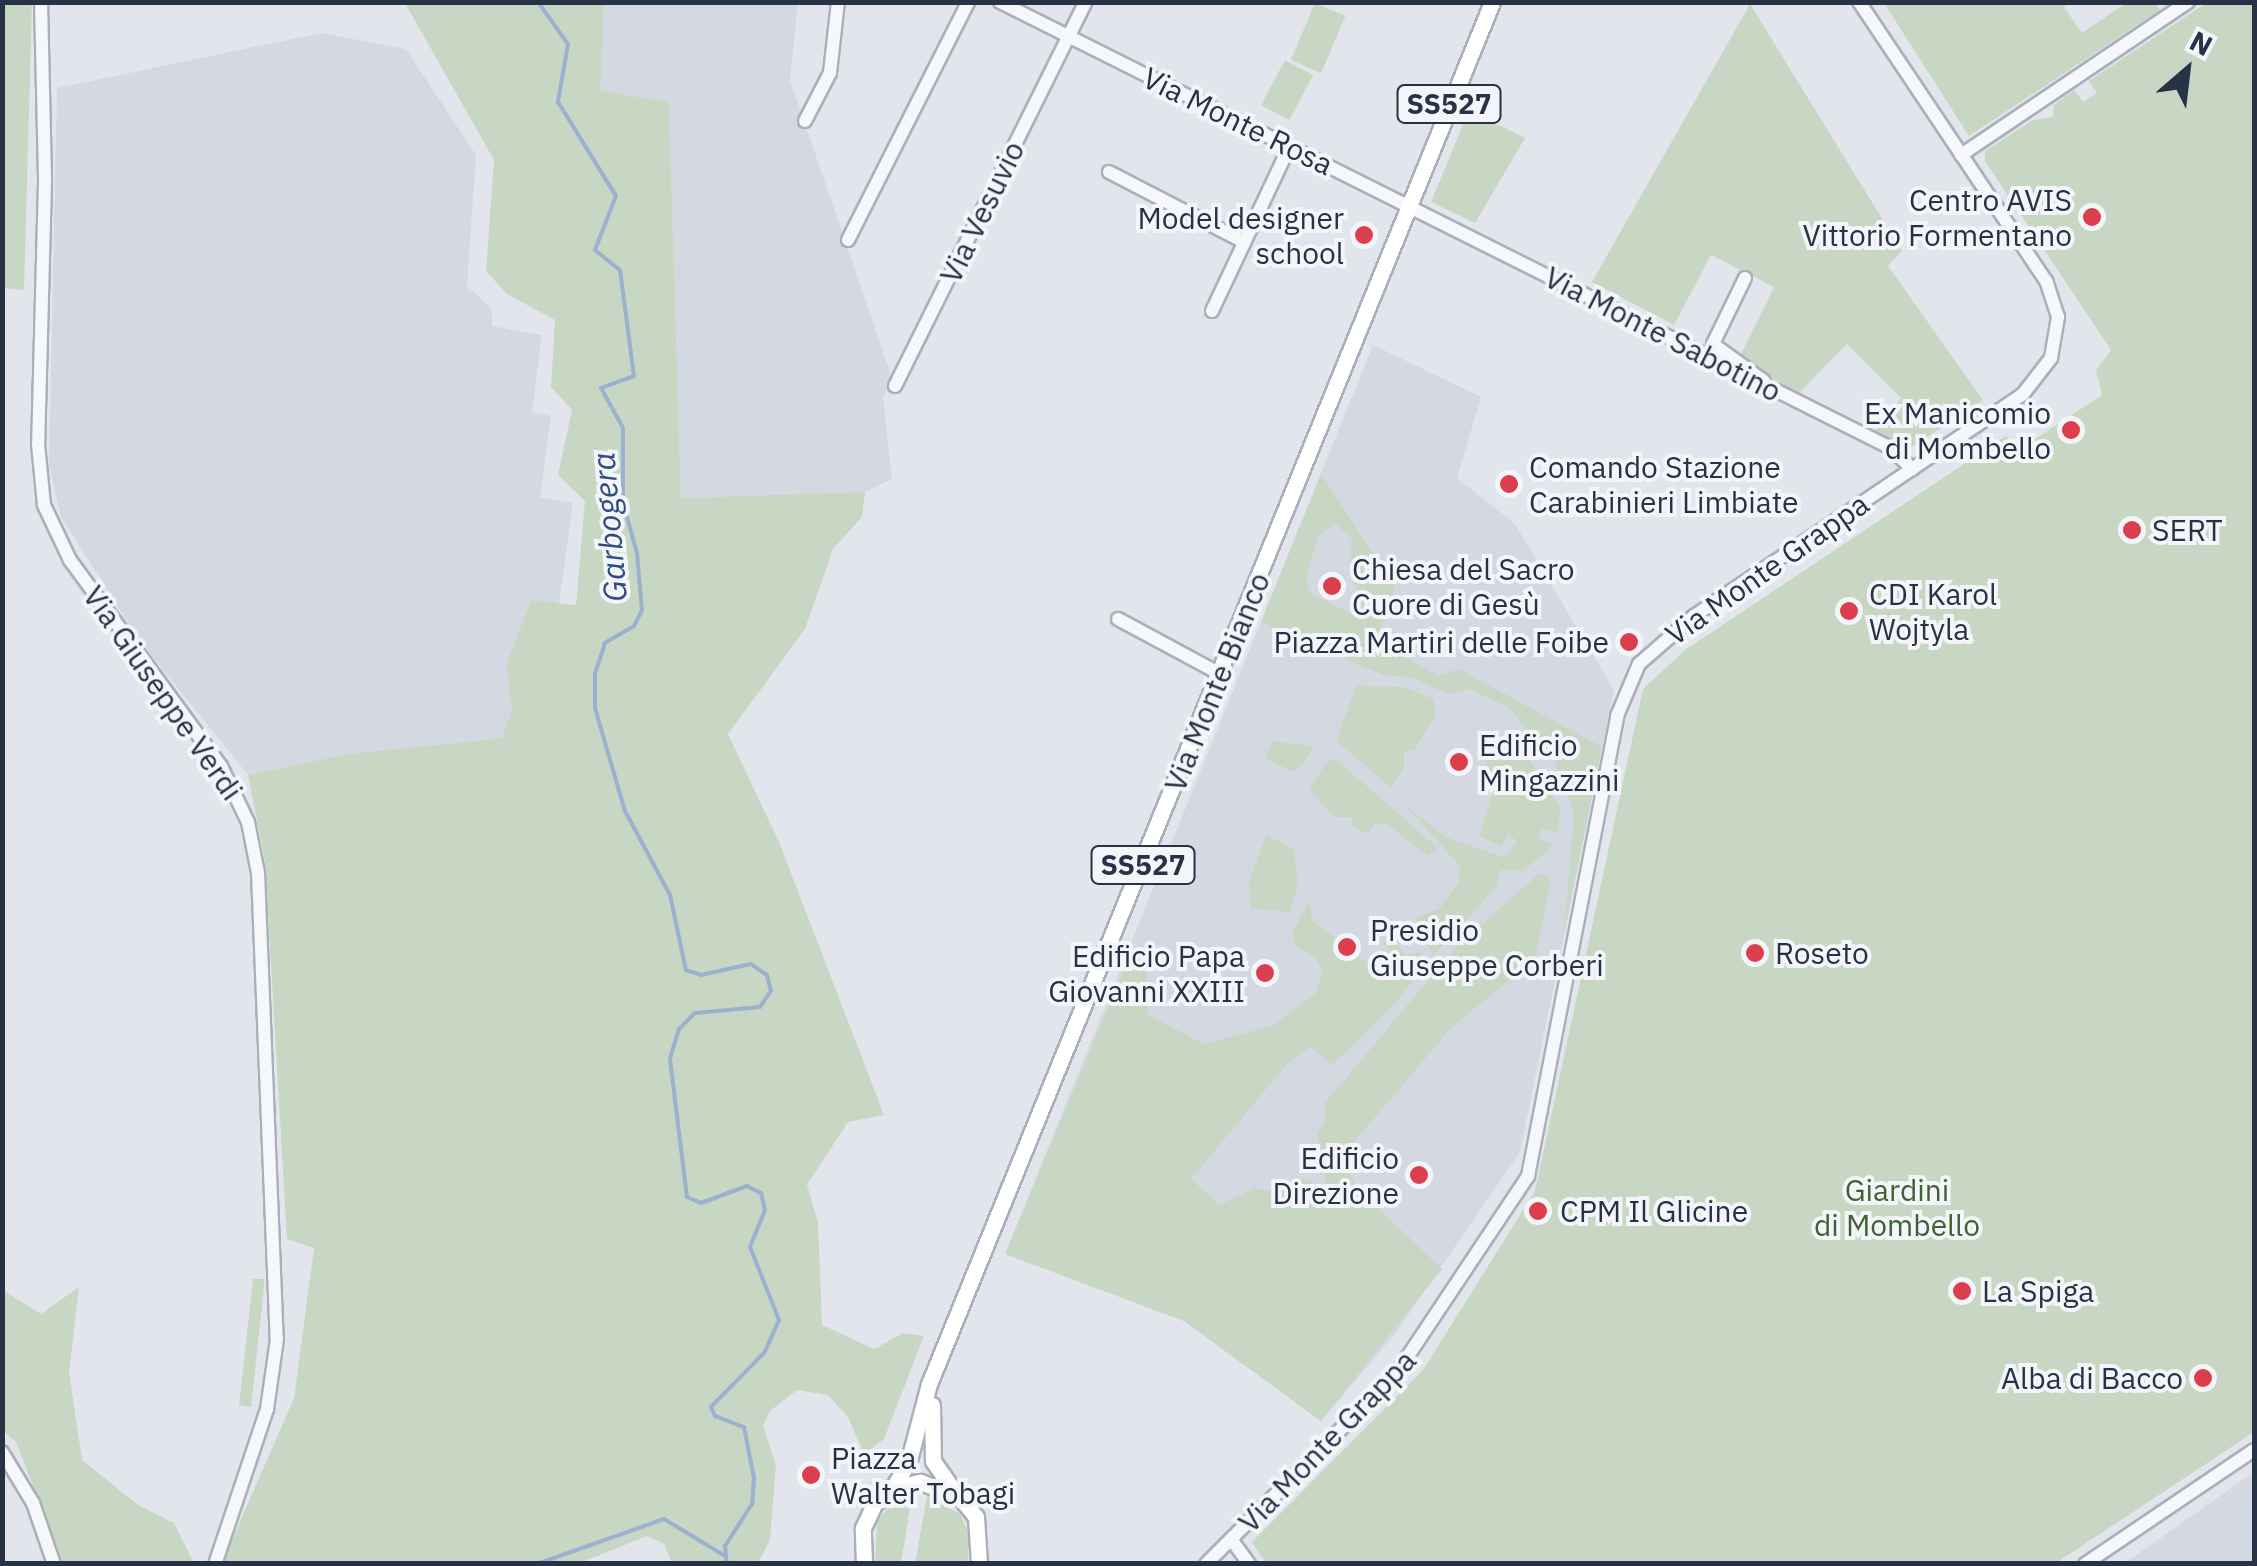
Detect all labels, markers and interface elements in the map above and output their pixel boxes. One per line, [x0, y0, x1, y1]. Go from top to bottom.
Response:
north arrow [2137, 20, 2237, 120]
text: N [2184, 22, 2219, 64]
street label: Via Monte Rosa [1137, 59, 1339, 183]
road number: SS527 [1396, 81, 1502, 127]
street label: Via Vesuvio [932, 135, 1032, 289]
place label: Centro AVIS Vittorio Formentano [1802, 182, 2072, 252]
place label: Model designer school [1137, 200, 1344, 270]
marker: Centro AVIS Vittorio Formentano [2081, 206, 2103, 228]
marker: Model designer school [1353, 224, 1375, 246]
street label: Via Monte Sabotino [1539, 259, 1787, 409]
place label: Ex Manicomio di Mombello [1864, 395, 2051, 466]
marker: Ex Manicomio di Mombello [2060, 419, 2082, 441]
place label: Comando Stazione Carabinieri Limbiate [1529, 449, 1799, 520]
water label: Garbogera [583, 451, 635, 603]
marker: Comando Stazione Carabinieri Limbiate [1498, 473, 1520, 495]
street label: Via Monte Grappa [1659, 486, 1875, 652]
place label: SERT [2152, 512, 2223, 548]
marker: SERT [2121, 519, 2143, 541]
place label: Chiesa del Sacro Cuore di Gesù [1352, 551, 1575, 622]
street label: Via Monte Bianco [1157, 567, 1277, 797]
marker: Chiesa del Sacro Cuore di Gesù [1321, 575, 1343, 597]
place label: CDI Karol Wojtyla [1869, 576, 1997, 646]
street label: Via Giuseppe Verdi [76, 579, 250, 807]
marker: CDI Karol Wojtyla [1838, 600, 1860, 622]
place label: Piazza Martiri delle Foibe [1273, 624, 1609, 660]
marker: Piazza Martiri delle Foibe [1618, 631, 1640, 653]
place label: Edificio Mingazzini [1479, 727, 1620, 798]
marker: Edificio Mingazzini [1448, 751, 1470, 773]
road number: SS527 [1090, 842, 1196, 888]
place label: Presidio Giuseppe Corberi [1370, 912, 1604, 982]
marker: Presidio Giuseppe Corberi [1334, 934, 1360, 960]
place label: Roseto [1775, 935, 1869, 971]
place label: Edificio Papa Giovanni XXIII [1048, 938, 1245, 1008]
marker: Roseto [1744, 942, 1766, 964]
marker: Edificio Papa Giovanni XXIII [1254, 962, 1276, 984]
place label: Edificio Direzione [1272, 1140, 1399, 1210]
marker: Edificio Direzione [1408, 1164, 1430, 1186]
park label: Giardini di Mombello [1814, 1172, 1980, 1242]
place label: CPM Il Glicine [1560, 1193, 1748, 1229]
marker: CPM Il Glicine [1525, 1198, 1551, 1224]
place label: La Spiga [1982, 1273, 2094, 1309]
marker: La Spiga [1951, 1280, 1973, 1302]
street label: Via Monte Grappa [1231, 1342, 1423, 1540]
place label: Alba di Bacco [2001, 1360, 2183, 1396]
marker: Alba di Bacco [2192, 1367, 2214, 1389]
place label: Piazza Walter Tobagi [831, 1440, 1015, 1510]
marker: Piazza Walter Tobagi [800, 1464, 822, 1486]

